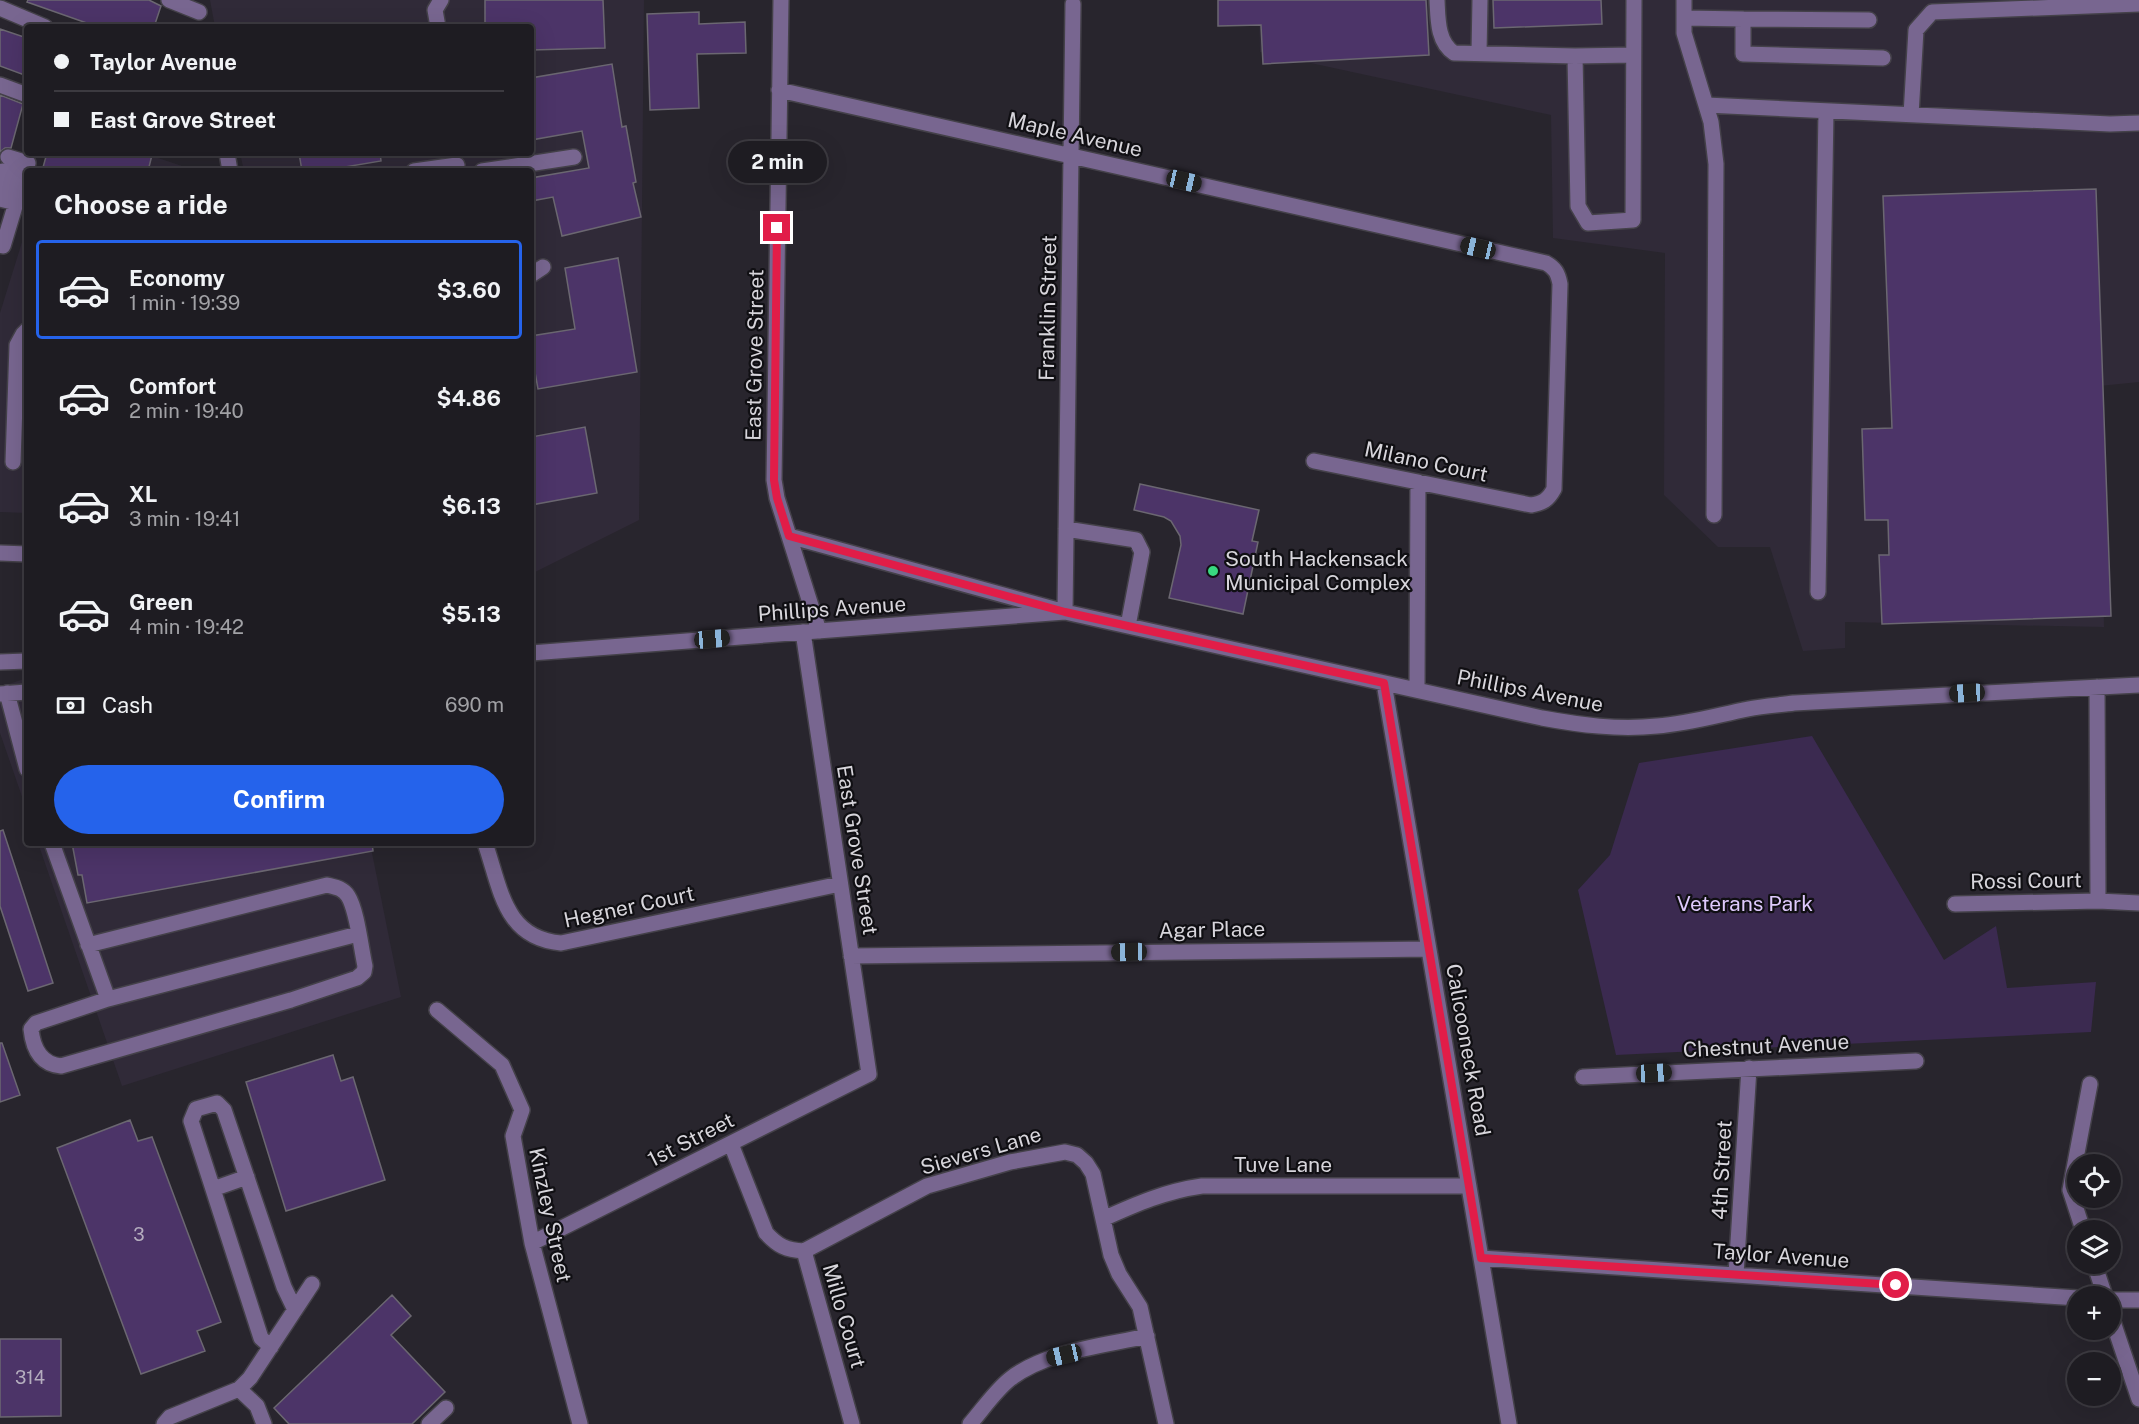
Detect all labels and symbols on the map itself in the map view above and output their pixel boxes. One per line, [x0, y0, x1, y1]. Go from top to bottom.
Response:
street label: Maple Avenue [1005, 107, 1145, 162]
callout: 2 min [728, 141, 826, 183]
car [1164, 168, 1204, 194]
route end [763, 214, 790, 241]
street label: Franklin Street [1034, 235, 1061, 381]
car [1458, 235, 1498, 261]
street label: East Grove Street [741, 269, 768, 441]
street label: Milano Court [1362, 436, 1490, 487]
place label: South Hackensack Municipal Complex [1225, 546, 1411, 595]
marker: South Hackensack Municipal Complex [1206, 564, 1220, 578]
street label: Phillips Avenue [757, 591, 907, 626]
car [693, 628, 731, 650]
street label: Phillips Avenue [1455, 664, 1605, 717]
car [1949, 683, 1985, 703]
street label: East Grove Street [832, 763, 883, 937]
street label: Rossi Court [1970, 867, 2082, 894]
street label: Hegner Court [561, 880, 696, 933]
park label: Veterans Park [1677, 891, 1813, 916]
street label: Agar Place [1158, 916, 1266, 943]
car [1111, 943, 1147, 961]
street label: Calicooneck Road [1441, 962, 1496, 1138]
street label: Chestnut Avenue [1682, 1029, 1850, 1062]
car [1636, 1063, 1672, 1083]
street label: 1st Street [643, 1107, 738, 1172]
street label: 4th Street [1706, 1119, 1737, 1221]
street label: Sievers Lane [918, 1121, 1044, 1180]
street label: Kinzley Street [524, 1145, 577, 1285]
street label: Tuve Lane [1234, 1152, 1332, 1177]
house number: 3 [133, 1224, 145, 1245]
street label: Taylor Avenue [1712, 1238, 1850, 1273]
street label: Millo Court [818, 1261, 871, 1371]
route start [1882, 1271, 1909, 1298]
car [1044, 1342, 1084, 1368]
house number: 314 [15, 1367, 45, 1388]

